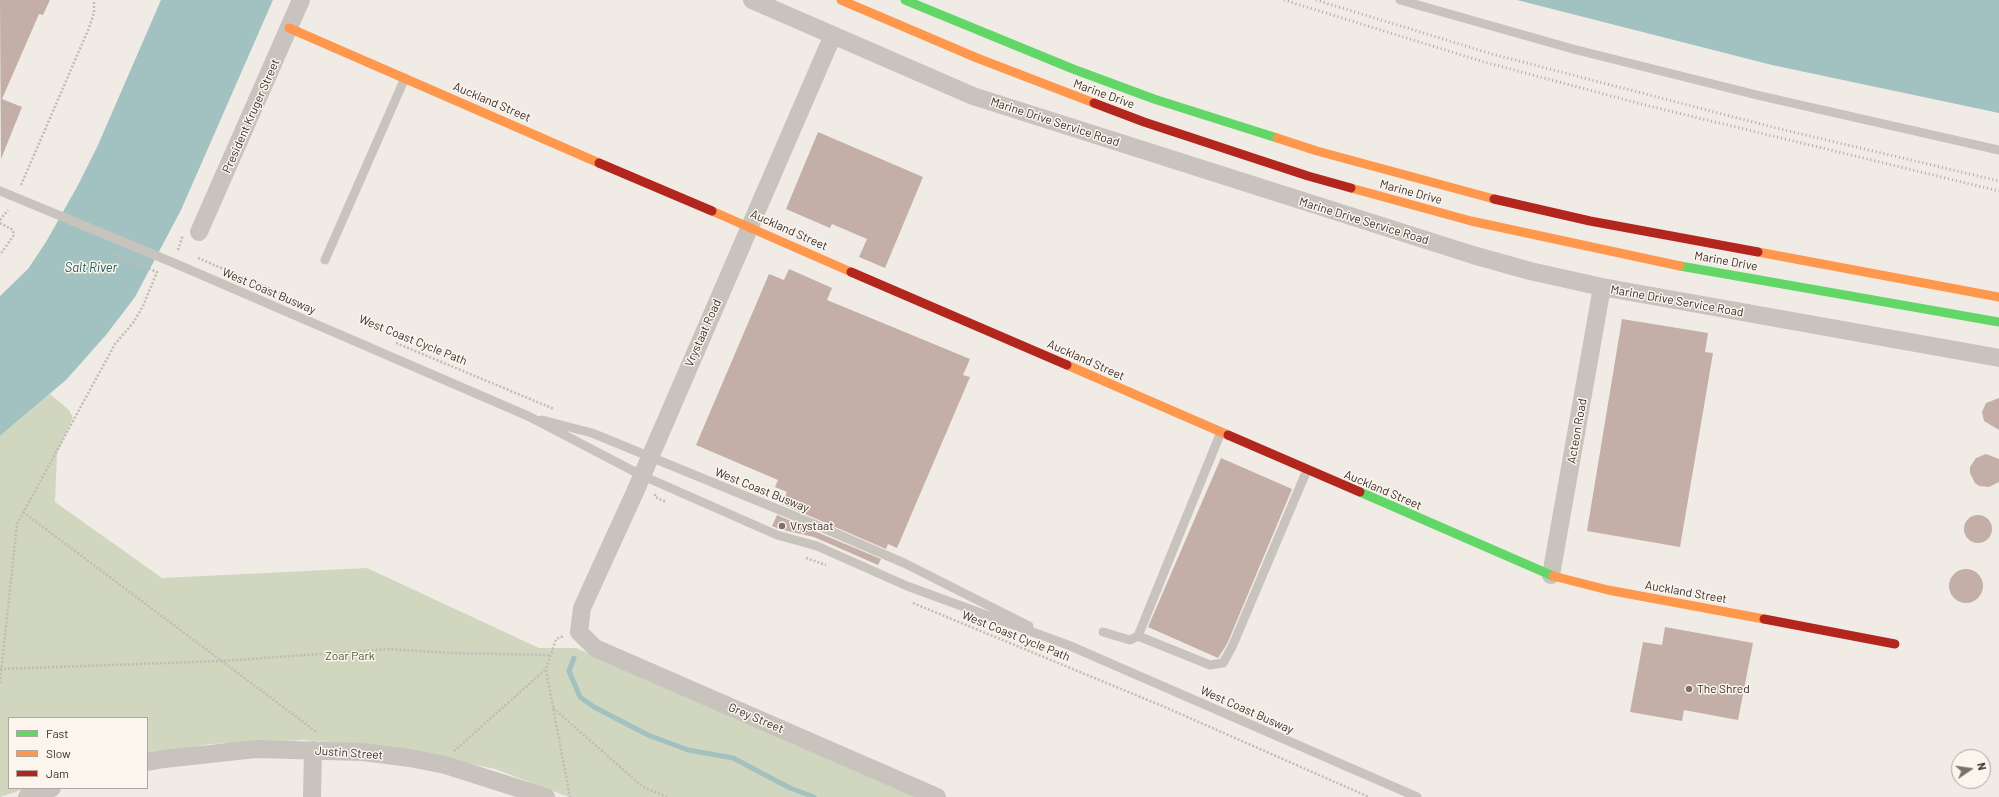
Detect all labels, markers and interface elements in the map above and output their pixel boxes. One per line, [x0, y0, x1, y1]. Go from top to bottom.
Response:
street label: President Kruger Street [219, 57, 283, 175]
street label: Marine Drive [1071, 76, 1137, 112]
street label: Auckland Street [451, 79, 533, 125]
street label: Marine Drive Service Road [989, 94, 1121, 150]
street label: Marine Drive [1378, 177, 1444, 207]
street label: Marine Drive Service Road [1297, 194, 1431, 248]
street label: Auckland Street [748, 207, 830, 253]
street label: Marine Drive [1693, 248, 1759, 274]
water label: Salt River [65, 260, 117, 276]
street label: West Coast Busway [220, 265, 318, 317]
street label: Marine Drive Service Road [1609, 282, 1745, 320]
street label: Vrystaat Road [682, 297, 724, 369]
street label: West Coast Cycle Path [357, 312, 469, 368]
street label: Auckland Street [1045, 337, 1127, 383]
street label: Acteon Road [1564, 397, 1590, 465]
street label: West Coast Busway [713, 464, 811, 516]
street label: Auckland Street [1342, 467, 1424, 513]
place label: Vrystaat [790, 519, 834, 533]
marker: Vrystaat [777, 521, 787, 531]
street label: Auckland Street [1644, 578, 1728, 606]
street label: West Coast Cycle Path [960, 608, 1072, 664]
park label: Zoar Park [325, 649, 375, 663]
place label: The Shred [1697, 682, 1750, 696]
street label: West Coast Busway [1198, 683, 1296, 737]
marker: The Shred [1684, 684, 1694, 694]
street label: Grey Street [726, 700, 786, 736]
legend [8, 717, 148, 789]
text: Fast [46, 726, 69, 740]
street label: Justin Street [314, 743, 384, 763]
text: Slow [46, 746, 71, 760]
north arrow [1951, 749, 1991, 789]
text: N [1975, 761, 1989, 771]
text: Jam [46, 766, 69, 780]

